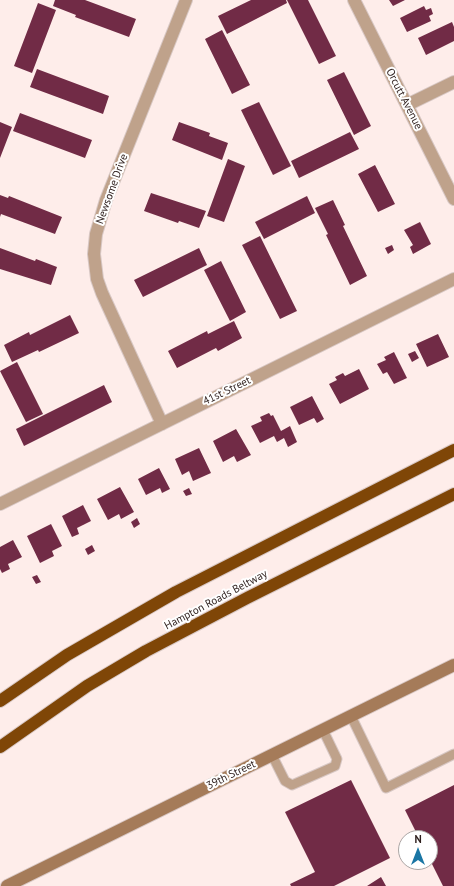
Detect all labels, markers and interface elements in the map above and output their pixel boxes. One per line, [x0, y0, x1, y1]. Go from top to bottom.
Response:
street label: Orcutt Avenue [383, 66, 425, 132]
street label: Newsome Drive [93, 152, 131, 226]
street label: 41st Street [201, 374, 253, 408]
street label: Hampton Roads Beltway [162, 567, 270, 633]
street label: 39th Street [204, 758, 258, 792]
north arrow [398, 830, 438, 870]
text: N [414, 832, 422, 846]

